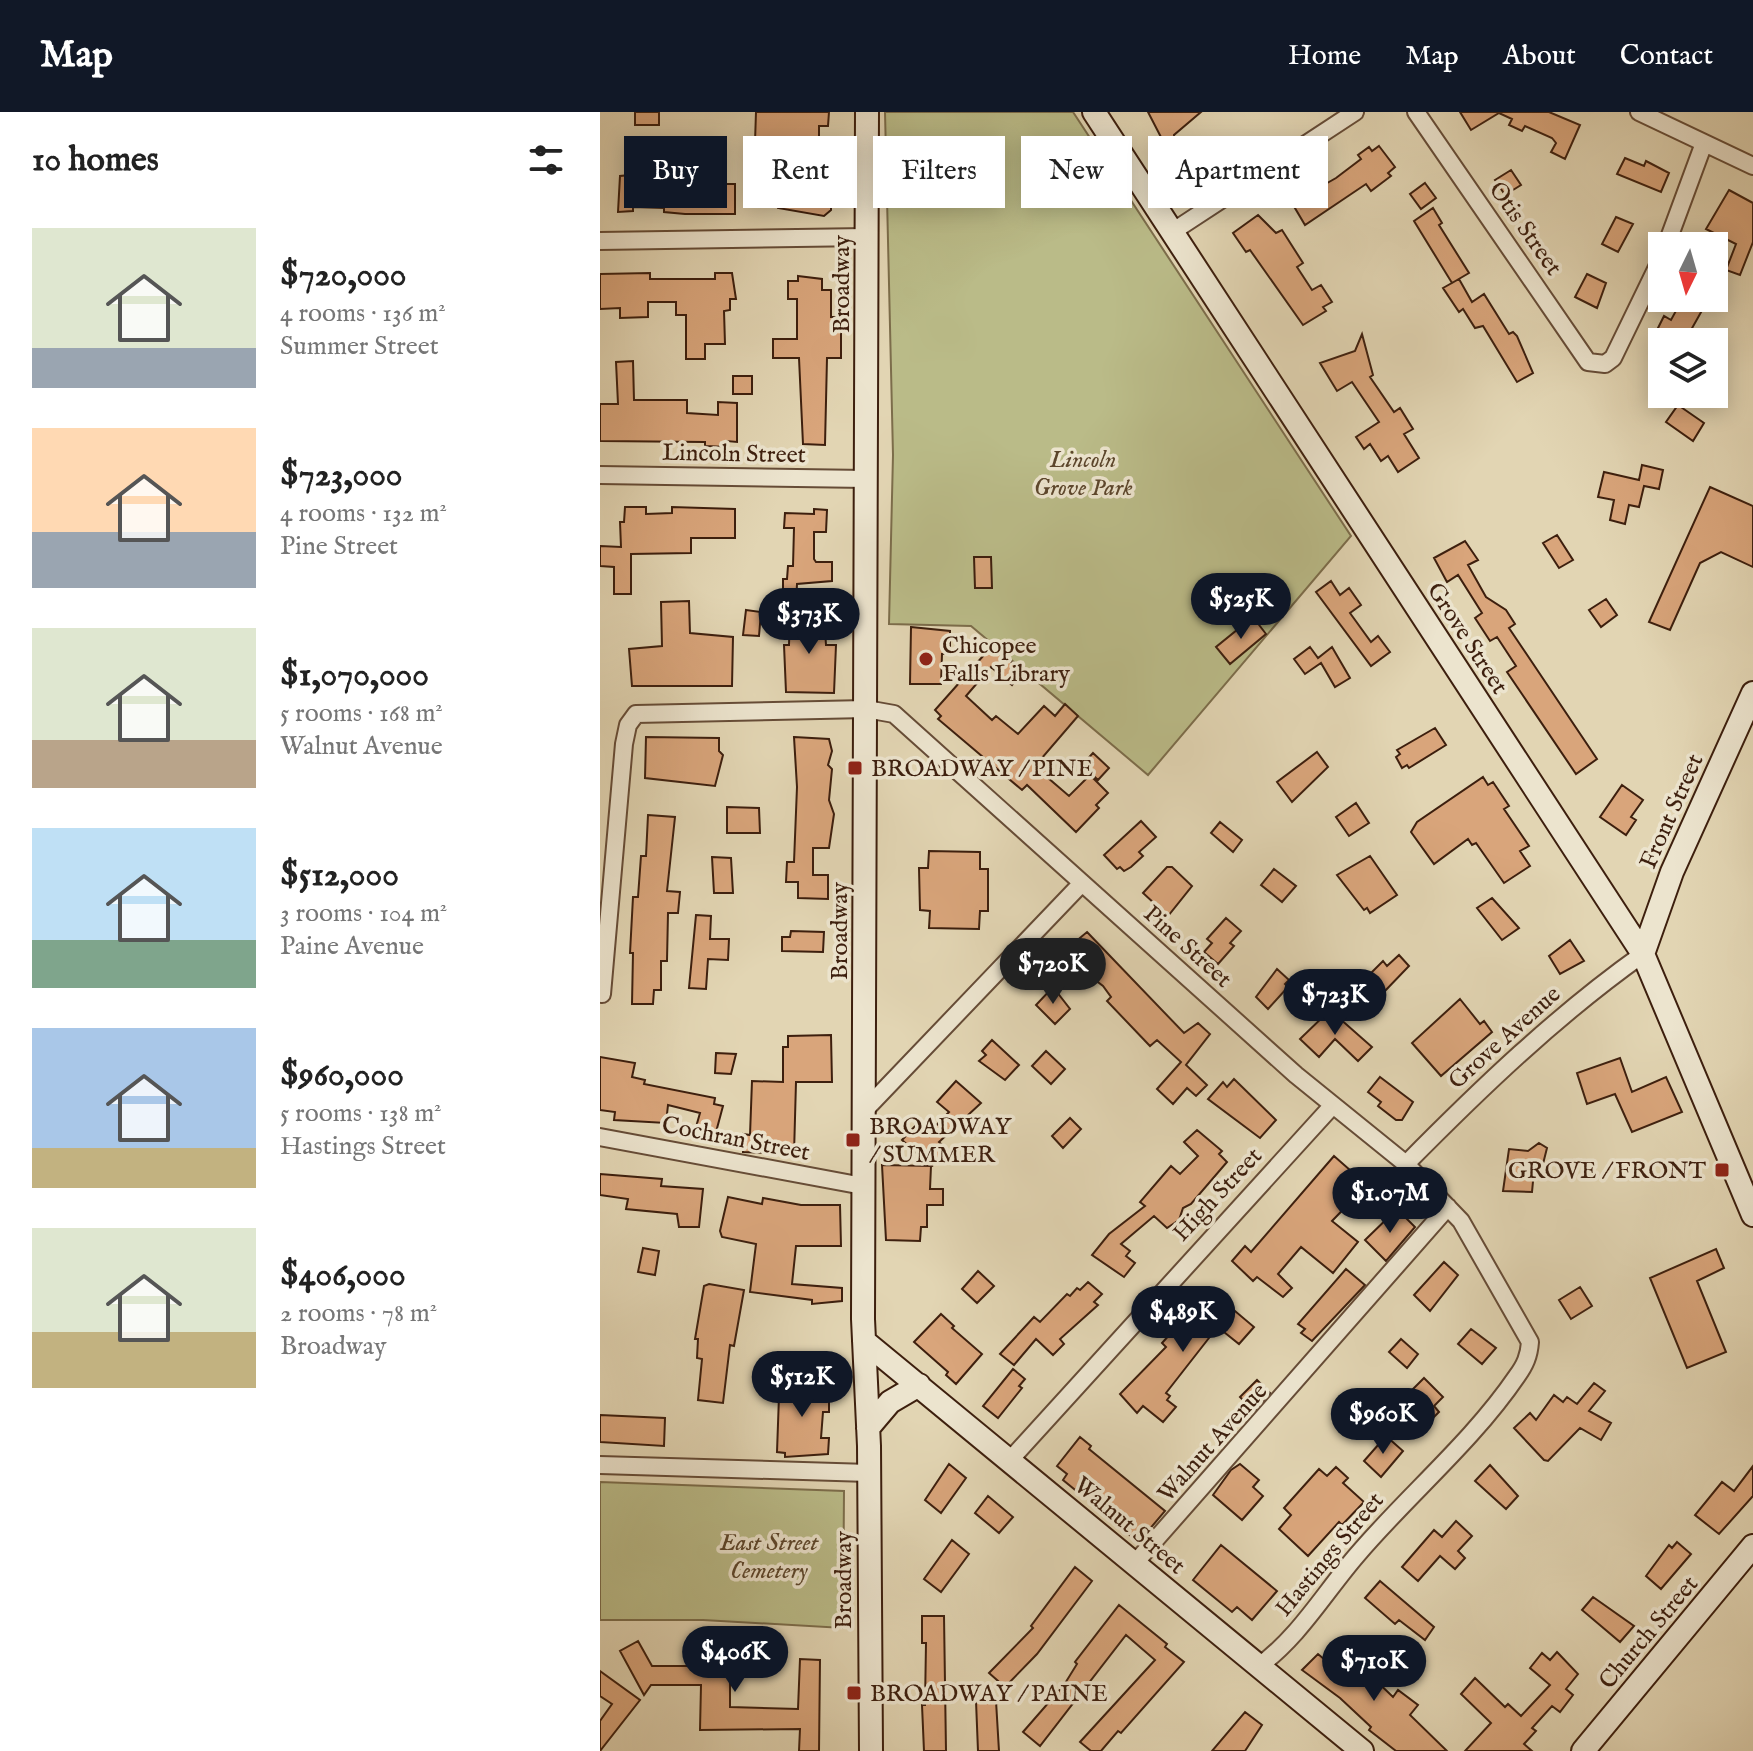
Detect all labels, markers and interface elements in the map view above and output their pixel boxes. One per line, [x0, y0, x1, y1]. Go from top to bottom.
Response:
text: Map [40, 32, 113, 80]
text: Home [1288, 39, 1361, 74]
text: Map [1405, 39, 1459, 74]
text: About [1503, 39, 1576, 74]
text: Contact [1620, 39, 1713, 74]
chip: Buy [624, 136, 727, 208]
chip: Rent [743, 136, 857, 208]
chip: Filters [873, 136, 1005, 208]
chip: New [1021, 136, 1132, 208]
chip: Apartment [1148, 136, 1328, 208]
icon: filters [524, 138, 568, 182]
text: 10 homes [32, 139, 159, 182]
street label: Otis Street [1481, 176, 1568, 282]
north arrow [1648, 232, 1728, 312]
map controls [1648, 232, 1728, 408]
street label: Broadway [827, 235, 858, 333]
text: $720,000 [280, 254, 407, 297]
icon: home [96, 260, 192, 356]
text: 4 rooms · 136 m² [280, 297, 446, 330]
button: layers [1648, 328, 1728, 408]
text: Summer Street [280, 330, 439, 363]
street label: Lincoln Street [662, 438, 806, 471]
park label: Lincoln Grove Park [1033, 445, 1133, 504]
text: $723,000 [280, 454, 403, 497]
icon: home [96, 460, 192, 556]
text: 4 rooms · 132 m² [280, 497, 447, 530]
text: Pine Street [280, 530, 398, 563]
pin: $525K [1185, 573, 1297, 641]
street label: Grove Street [1419, 577, 1514, 701]
text: $525K [1209, 582, 1273, 615]
pin: $373K [753, 588, 865, 656]
text: $373K [777, 597, 841, 630]
place label: Chicopee Falls Library [942, 631, 1070, 690]
marker: Chicopee Falls Library [917, 650, 935, 668]
text: $1,070,000 [280, 654, 429, 697]
icon: home [96, 660, 192, 756]
text: 5 rooms · 168 m² [280, 697, 443, 730]
text: Walnut Avenue [280, 730, 443, 763]
street label: Front Street [1633, 749, 1711, 874]
place label: BROADWAY / PINE [871, 754, 1093, 785]
marker: BROADWAY / PINE [846, 759, 864, 777]
text: $512,000 [280, 854, 399, 897]
icon: home [96, 860, 192, 956]
street label: Broadway [825, 882, 856, 980]
text: 3 rooms · 104 m² [280, 897, 447, 930]
street label: Pine Street [1136, 899, 1238, 995]
text: Paine Avenue [280, 930, 424, 963]
pin: $720K [997, 938, 1109, 1006]
text: $720K [1018, 947, 1088, 980]
pin: $723K [1279, 969, 1391, 1037]
text: $723K [1301, 978, 1369, 1011]
street label: Grove Avenue [1442, 980, 1568, 1097]
text: $960,000 [280, 1054, 404, 1097]
icon: home [96, 1060, 192, 1156]
text: 5 rooms · 138 m² [280, 1097, 442, 1130]
street label: Cochran Street [659, 1110, 812, 1169]
place label: BROADWAY / SUMMER [869, 1112, 1013, 1171]
text: Hastings Street [280, 1130, 446, 1163]
marker: BROADWAY / SUMMER [844, 1131, 862, 1149]
street label: High Street [1167, 1141, 1270, 1249]
place label: GROVE / FRONT [1508, 1156, 1707, 1187]
marker: GROVE / FRONT [1713, 1161, 1731, 1179]
pin: $1.07M [1325, 1167, 1455, 1235]
text: $1.07M [1350, 1176, 1430, 1209]
text: $406,000 [280, 1254, 406, 1297]
icon: home [96, 1260, 192, 1356]
pin: $489K [1127, 1286, 1239, 1354]
text: $489K [1149, 1295, 1217, 1328]
text: 2 rooms · 78 m² [280, 1297, 437, 1330]
text: Broadway [280, 1330, 386, 1363]
pin: $512K [746, 1351, 858, 1419]
text: $512K [770, 1360, 834, 1393]
street label: Walnut Avenue [1151, 1377, 1275, 1509]
pin: $960K [1327, 1388, 1439, 1456]
text: $960K [1349, 1397, 1417, 1430]
street label: Walnut Street [1067, 1470, 1191, 1582]
street label: Hastings Street [1269, 1486, 1391, 1624]
park label: East Street Cemetery [719, 1528, 819, 1587]
street label: Broadway [829, 1531, 860, 1629]
street label: Church Street [1593, 1570, 1706, 1696]
pin: $406K [679, 1626, 791, 1694]
text: $406K [700, 1635, 770, 1668]
pin: $710K [1318, 1635, 1430, 1703]
text: $710K [1340, 1644, 1408, 1677]
place label: BROADWAY / PAINE [870, 1679, 1108, 1710]
marker: BROADWAY / PAINE [845, 1684, 863, 1702]

